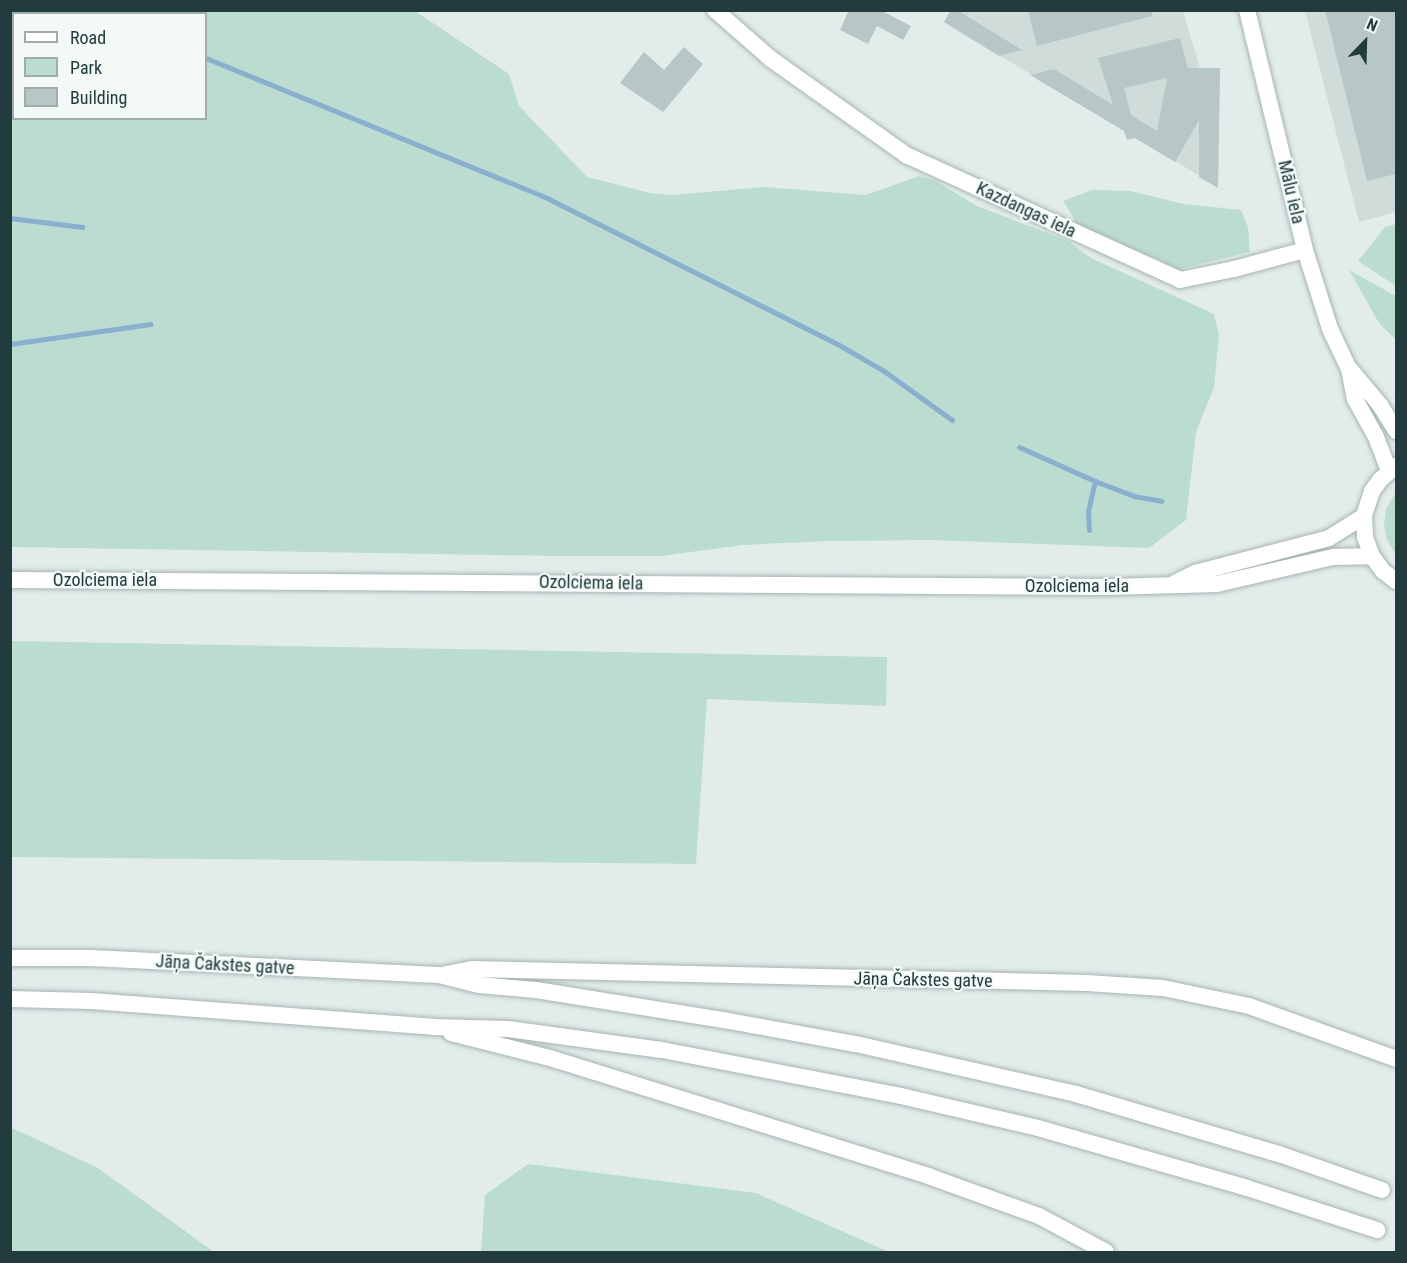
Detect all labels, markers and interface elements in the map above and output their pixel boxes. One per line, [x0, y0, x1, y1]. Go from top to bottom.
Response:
legend [12, 12, 207, 120]
north arrow [1335, 12, 1395, 72]
text: N [1364, 14, 1380, 36]
text: Road [70, 27, 106, 48]
text: Park [70, 57, 102, 78]
text: Building [70, 87, 127, 108]
street label: Mālu iela [1273, 158, 1309, 226]
street label: Kazdangas iela [973, 177, 1079, 243]
street label: Ozolciema iela [53, 569, 157, 591]
street label: Ozolciema iela [539, 571, 643, 595]
street label: Ozolciema iela [1025, 575, 1129, 597]
street label: Jāņa Čakstes gatve [155, 951, 295, 979]
street label: Jāņa Čakstes gatve [853, 968, 993, 992]

